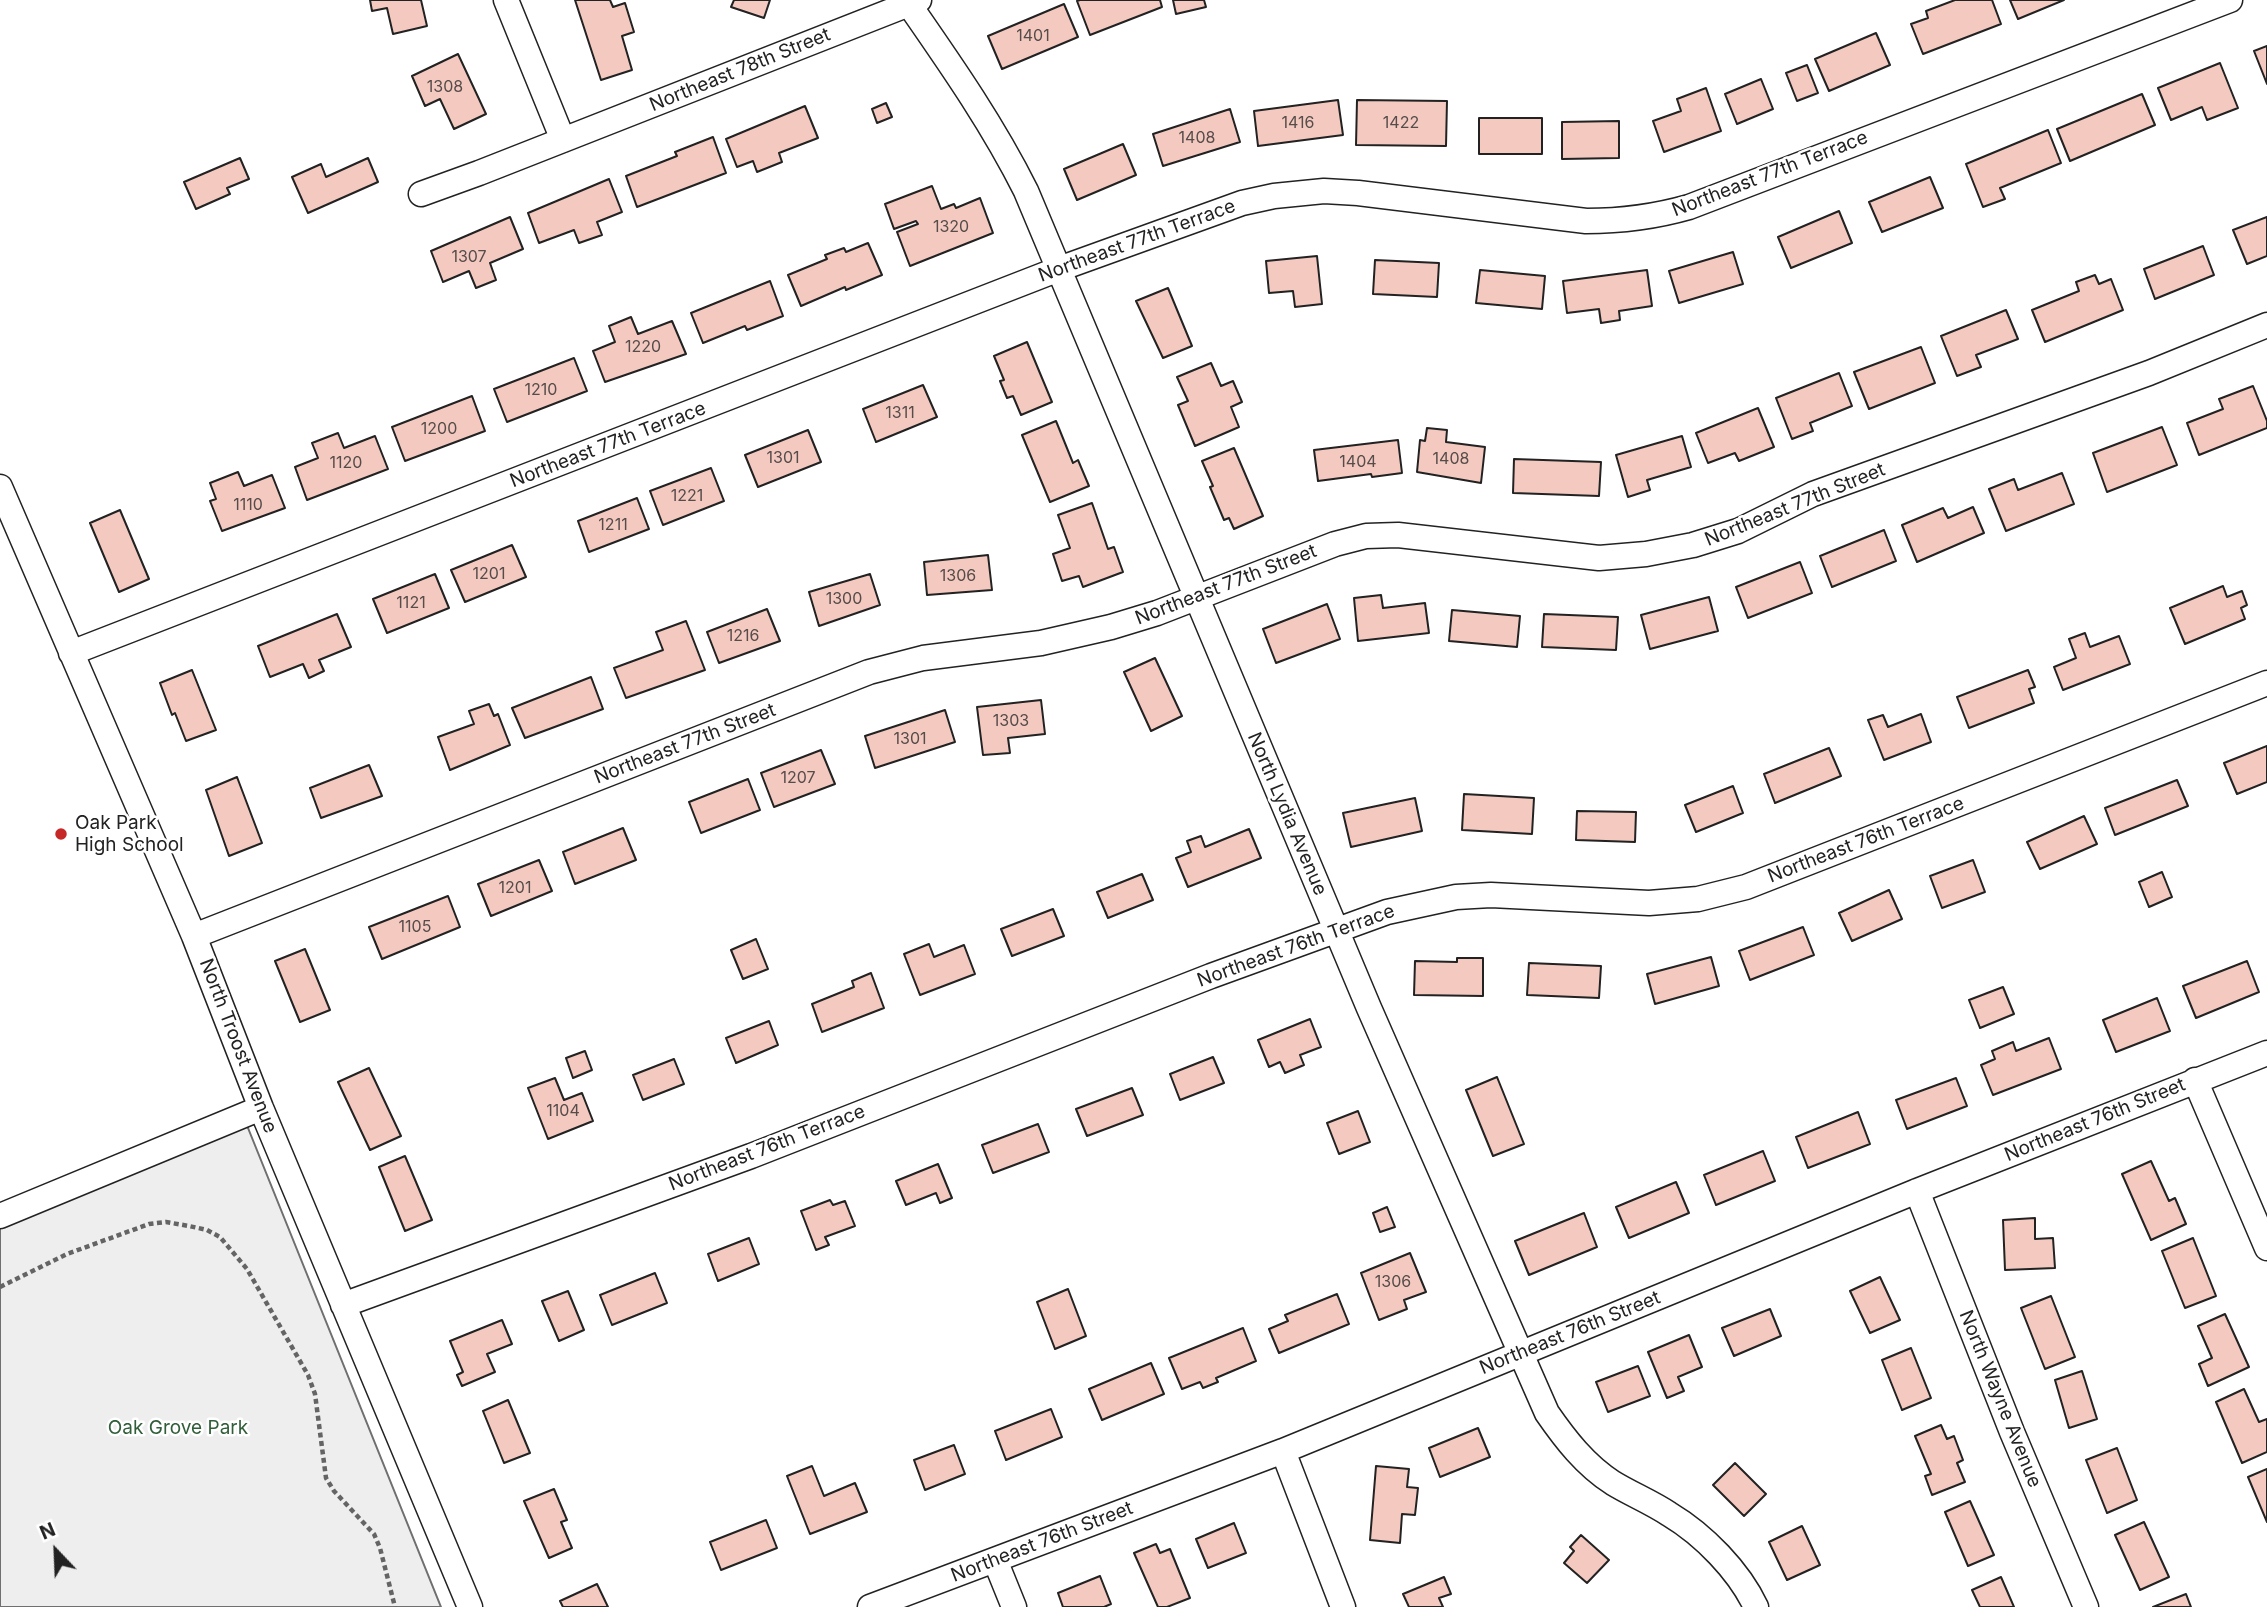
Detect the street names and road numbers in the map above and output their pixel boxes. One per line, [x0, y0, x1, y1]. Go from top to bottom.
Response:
street label: Northeast 78th Street [646, 23, 834, 117]
street label: Northeast 77th Terrace [1669, 126, 1871, 222]
street label: Northeast 77th Terrace [1035, 195, 1239, 287]
street label: Northeast 77th Terrace [507, 397, 709, 493]
street label: Northeast 77th Street [1702, 458, 1888, 552]
street label: Northeast 77th Street [1132, 540, 1320, 630]
street label: Northeast 77th Street [591, 699, 779, 789]
street label: North Lydia Avenue [1242, 729, 1332, 899]
street label: Northeast 76th Terrace [1765, 792, 1967, 888]
street label: Northeast 76th Terrace [1194, 900, 1398, 992]
street label: North Troost Avenue [194, 956, 282, 1136]
street label: Northeast 76th Street [2001, 1073, 2189, 1167]
street label: Northeast 76th Terrace [666, 1100, 868, 1196]
street label: Northeast 76th Street [1476, 1286, 1664, 1380]
street label: North Wayne Avenue [1954, 1307, 2046, 1491]
street label: Northeast 76th Street [948, 1497, 1136, 1587]

